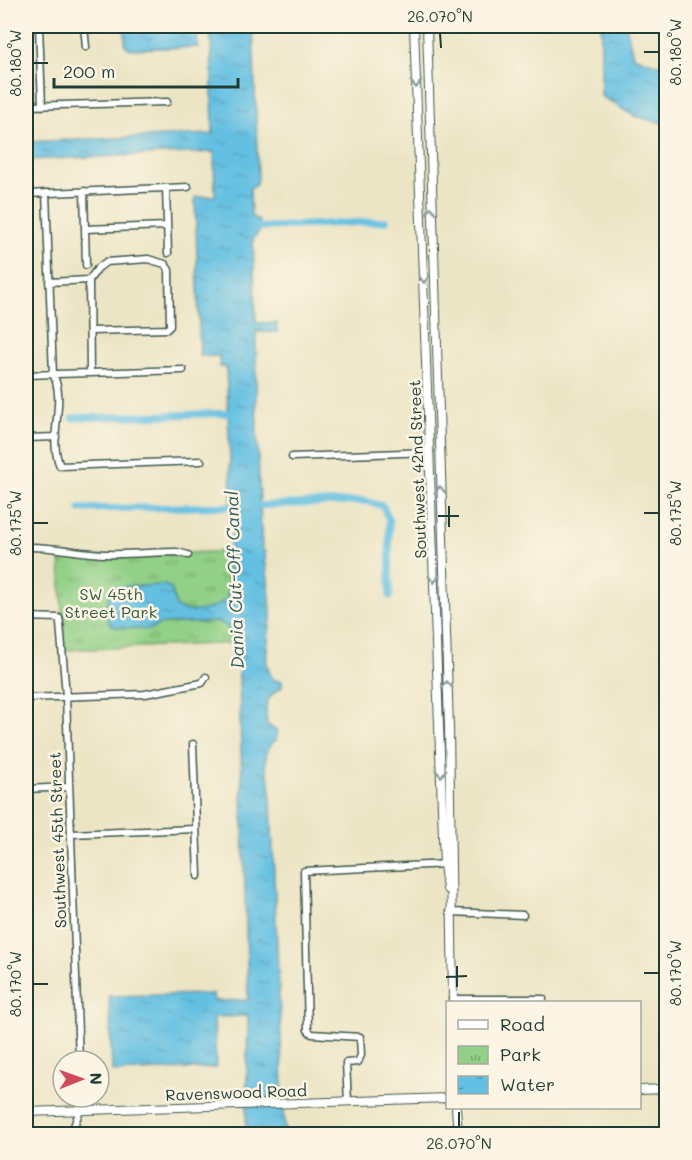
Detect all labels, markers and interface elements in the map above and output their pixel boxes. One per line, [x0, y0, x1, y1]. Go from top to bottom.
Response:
text: 26.070°N [407, 6, 473, 26]
text: 80.180°W [665, 19, 685, 85]
text: 80.180°W [5, 30, 25, 96]
scale bar [54, 51, 238, 89]
text: 200 m [63, 59, 115, 83]
one-way arrow [410, 79, 423, 88]
one-way arrow [424, 207, 437, 216]
one-way arrow [418, 274, 430, 283]
street label: Southwest 42nd Street [403, 379, 431, 559]
text: 80.175°W [665, 480, 685, 546]
one-way arrow [434, 486, 446, 495]
text: 80.175°W [5, 490, 25, 556]
water label: Dania Cut-Off Canal [219, 490, 249, 669]
one-way arrow [428, 574, 441, 583]
park label: SW 45th Street Park [65, 583, 157, 622]
one-way arrow [440, 681, 453, 690]
street label: Southwest 45th Street [43, 751, 71, 929]
one-way arrow [434, 769, 447, 778]
text: 80.170°W [665, 940, 685, 1006]
text: 80.170°W [5, 951, 25, 1017]
legend [446, 1001, 641, 1109]
text: Road [500, 1012, 545, 1036]
text: Park [500, 1042, 541, 1066]
north arrow [51, 1049, 111, 1109]
text: N [86, 1072, 107, 1085]
text: Water [500, 1072, 555, 1096]
street label: Ravenswood Road [165, 1079, 307, 1105]
text: 26.070°N [426, 1133, 492, 1153]

